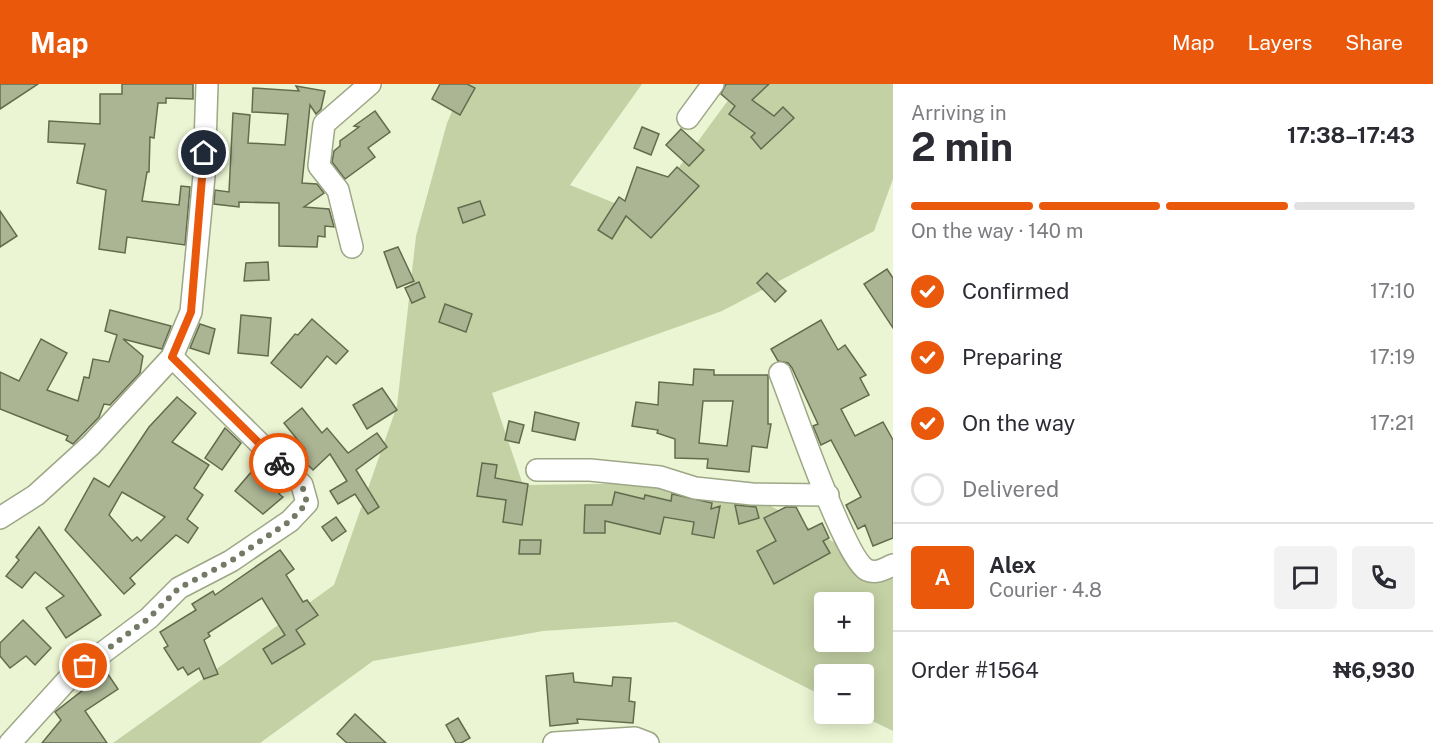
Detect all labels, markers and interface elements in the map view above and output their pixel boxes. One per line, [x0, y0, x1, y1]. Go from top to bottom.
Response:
text: Map [30, 26, 89, 59]
text: Map [1172, 30, 1215, 55]
text: Layers [1248, 30, 1312, 55]
text: Share [1345, 30, 1403, 55]
text: Arriving in [911, 101, 1006, 125]
text: 17:38–17:43 [1287, 122, 1415, 148]
text: 2 min [911, 124, 1013, 170]
pin [178, 127, 229, 178]
icon: home [187, 136, 220, 169]
text: On the way · 140 m [911, 219, 1083, 243]
icon: check [911, 275, 944, 308]
text: Confirmed [962, 278, 1069, 304]
text: 17:10 [1370, 279, 1415, 303]
icon: check [911, 341, 944, 374]
text: Preparing [962, 344, 1063, 370]
text: 17:19 [1370, 345, 1415, 369]
icon: check [911, 407, 944, 440]
text: On the way [962, 410, 1075, 436]
text: 17:21 [1370, 411, 1415, 435]
courier [249, 433, 309, 493]
icon: bike [263, 447, 296, 480]
text: Delivered [962, 476, 1059, 502]
button: chat [1274, 546, 1337, 609]
button: phone [1352, 546, 1415, 609]
text: Alex [989, 552, 1036, 578]
text: A [935, 564, 950, 590]
text: Courier · 4.8 [989, 578, 1102, 602]
map controls [814, 592, 874, 724]
button: + [814, 592, 874, 652]
pin [59, 640, 110, 691]
icon: bag [68, 649, 101, 682]
text: Order #1564 [911, 657, 1039, 683]
text: ₦6,930 [1333, 657, 1415, 683]
button: − [814, 664, 874, 724]

